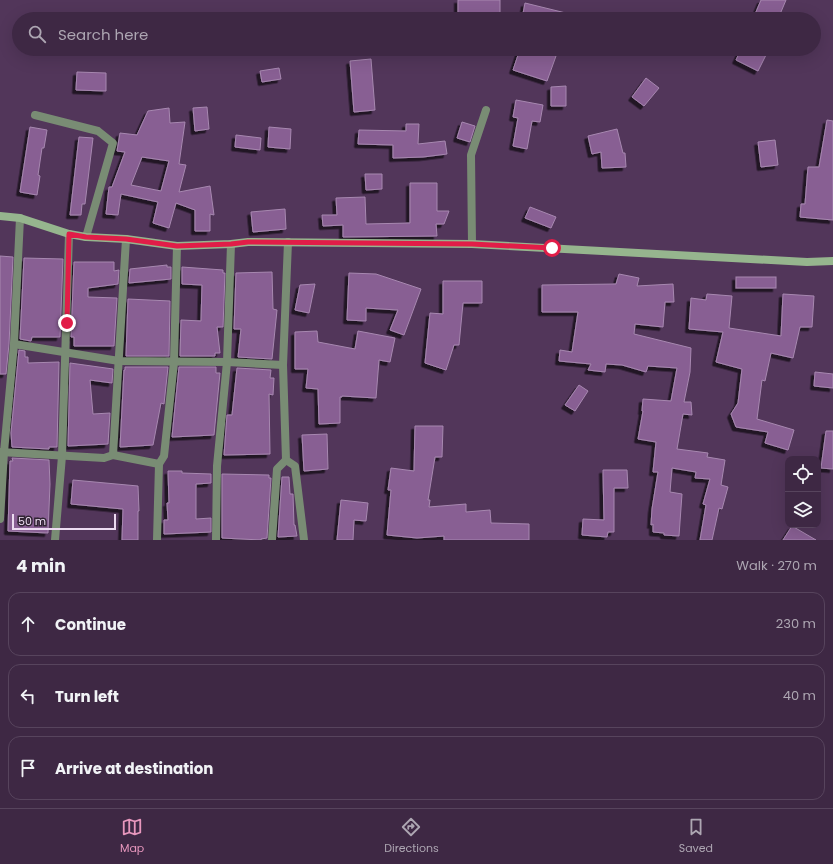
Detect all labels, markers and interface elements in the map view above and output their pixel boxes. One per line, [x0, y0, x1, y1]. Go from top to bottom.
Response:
search box [12, 12, 821, 56]
icon: search [26, 23, 48, 45]
text: Search here [58, 24, 148, 45]
route start [543, 239, 561, 257]
route end [58, 314, 76, 332]
map controls [785, 456, 821, 528]
button: locate [785, 456, 821, 492]
button: layers [785, 492, 821, 528]
scale bar [12, 512, 116, 531]
text: 50 m [18, 513, 46, 529]
text: 4 min [16, 554, 66, 578]
text: Walk · 270 m [736, 556, 817, 575]
icon: ahead [17, 613, 39, 635]
text: Continue [55, 614, 126, 635]
text: 230 m [776, 614, 816, 633]
icon: left [17, 685, 39, 707]
text: Turn left [55, 686, 119, 707]
text: 40 m [783, 686, 816, 705]
icon: arrive [17, 757, 39, 779]
text: Arrive at destination [55, 758, 213, 779]
tab: Map [120, 816, 144, 857]
tab: Directions [384, 816, 439, 857]
tab: Saved [679, 816, 713, 857]

